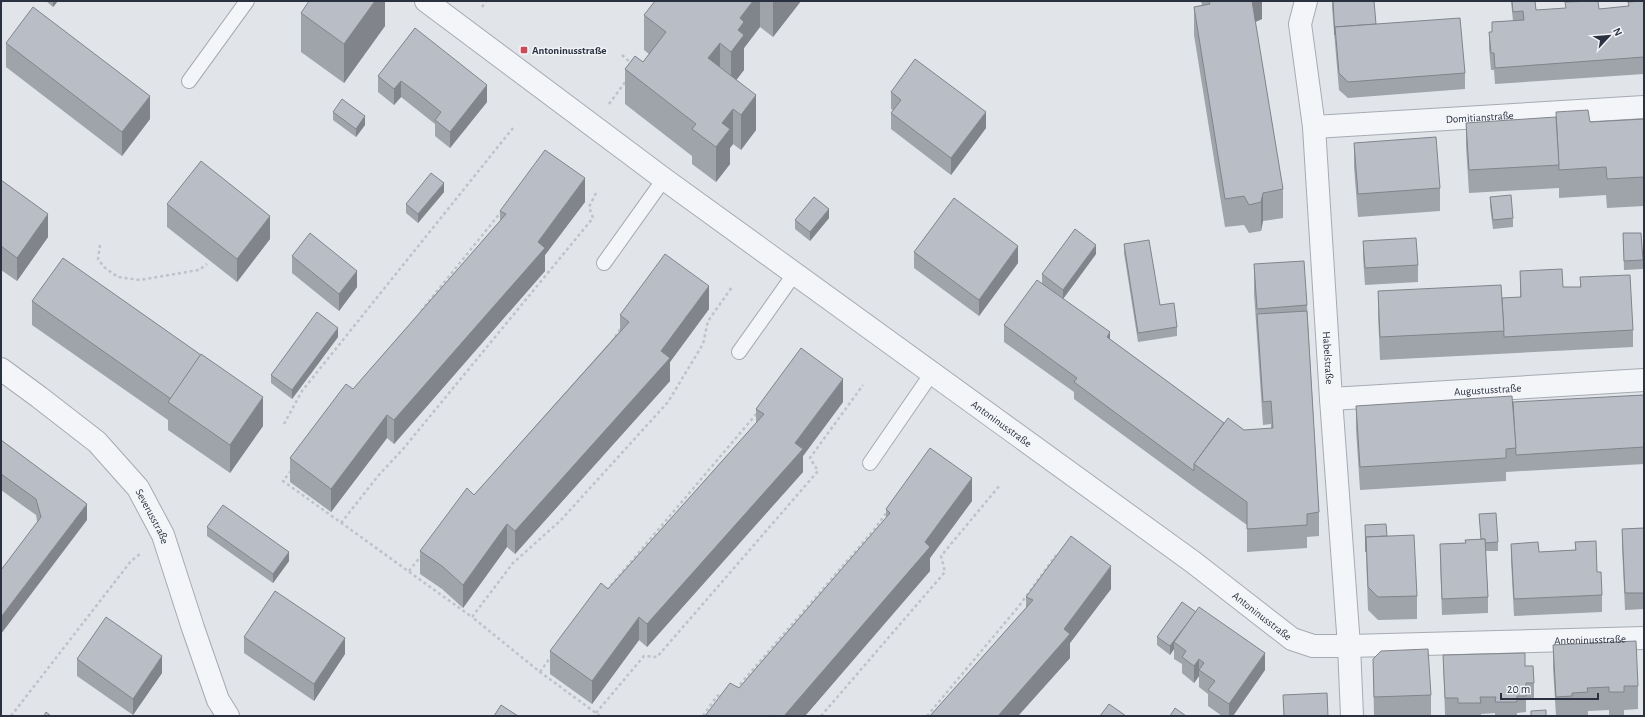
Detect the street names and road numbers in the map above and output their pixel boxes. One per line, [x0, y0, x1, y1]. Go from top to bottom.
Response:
street label: Domitianstraße [1445, 110, 1514, 125]
street label: Habelstraße [1321, 331, 1335, 385]
street label: Augustusstraße [1454, 382, 1522, 398]
street label: Antoninusstraße [969, 398, 1034, 449]
street label: Severusstraße [133, 487, 170, 545]
street label: Antoninusstraße [1230, 590, 1294, 643]
street label: Antoninusstraße [1554, 633, 1626, 646]

